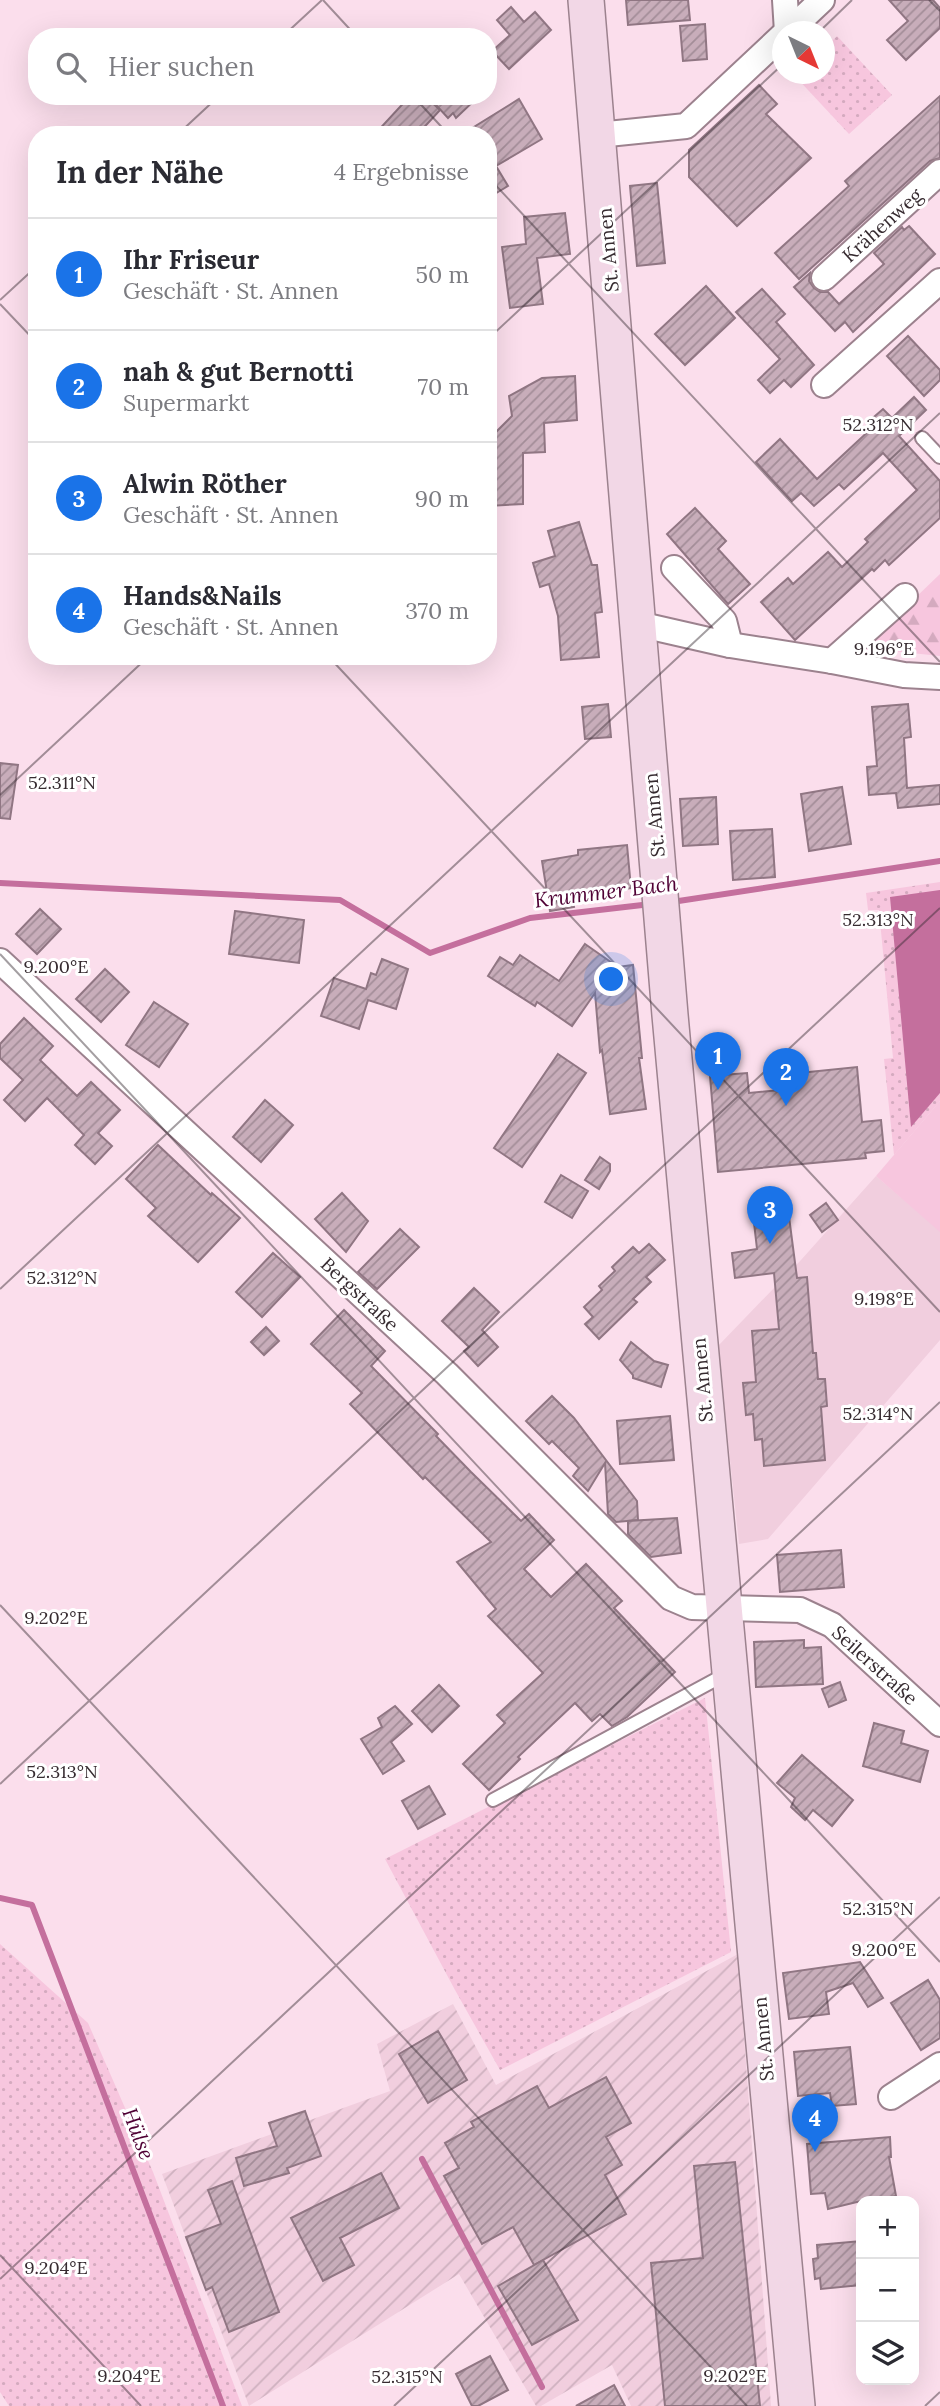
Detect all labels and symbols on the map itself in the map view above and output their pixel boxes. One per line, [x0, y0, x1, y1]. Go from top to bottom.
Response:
north arrow [772, 21, 835, 84]
street label: Krähenweg [837, 182, 927, 267]
street label: St. Annen [592, 207, 624, 293]
text: 52.312°N [842, 413, 914, 436]
text: 9.196°E [854, 637, 914, 660]
text: 52.311°N [28, 771, 96, 794]
street label: St. Annen [638, 772, 670, 858]
water label: Krummer Bach [533, 869, 679, 914]
text: 52.313°N [842, 908, 914, 931]
text: 9.200°E [23, 955, 89, 978]
your location [594, 962, 628, 996]
pin: 1 [695, 1032, 741, 1090]
pin: 2 [763, 1048, 809, 1106]
pin: 3 [747, 1186, 793, 1244]
street label: Bergstraße [316, 1252, 404, 1336]
text: 52.312°N [26, 1266, 98, 1289]
text: 9.198°E [854, 1287, 914, 1310]
street label: St. Annen [686, 1337, 718, 1423]
text: 52.314°N [842, 1402, 914, 1425]
text: 9.202°E [24, 1606, 88, 1629]
street label: Seilerstraße [827, 1620, 923, 1710]
text: 52.313°N [26, 1760, 98, 1783]
text: 52.315°N [842, 1897, 914, 1920]
text: 9.200°E [851, 1938, 917, 1961]
street label: St. Annen [747, 1996, 779, 2082]
pin: 4 [792, 2094, 838, 2152]
water label: Hülse [116, 2104, 161, 2164]
text: 9.204°E [24, 2256, 88, 2279]
text: 9.204°E [97, 2364, 161, 2387]
text: 9.202°E [703, 2364, 767, 2387]
text: 52.315°N [371, 2365, 443, 2388]

